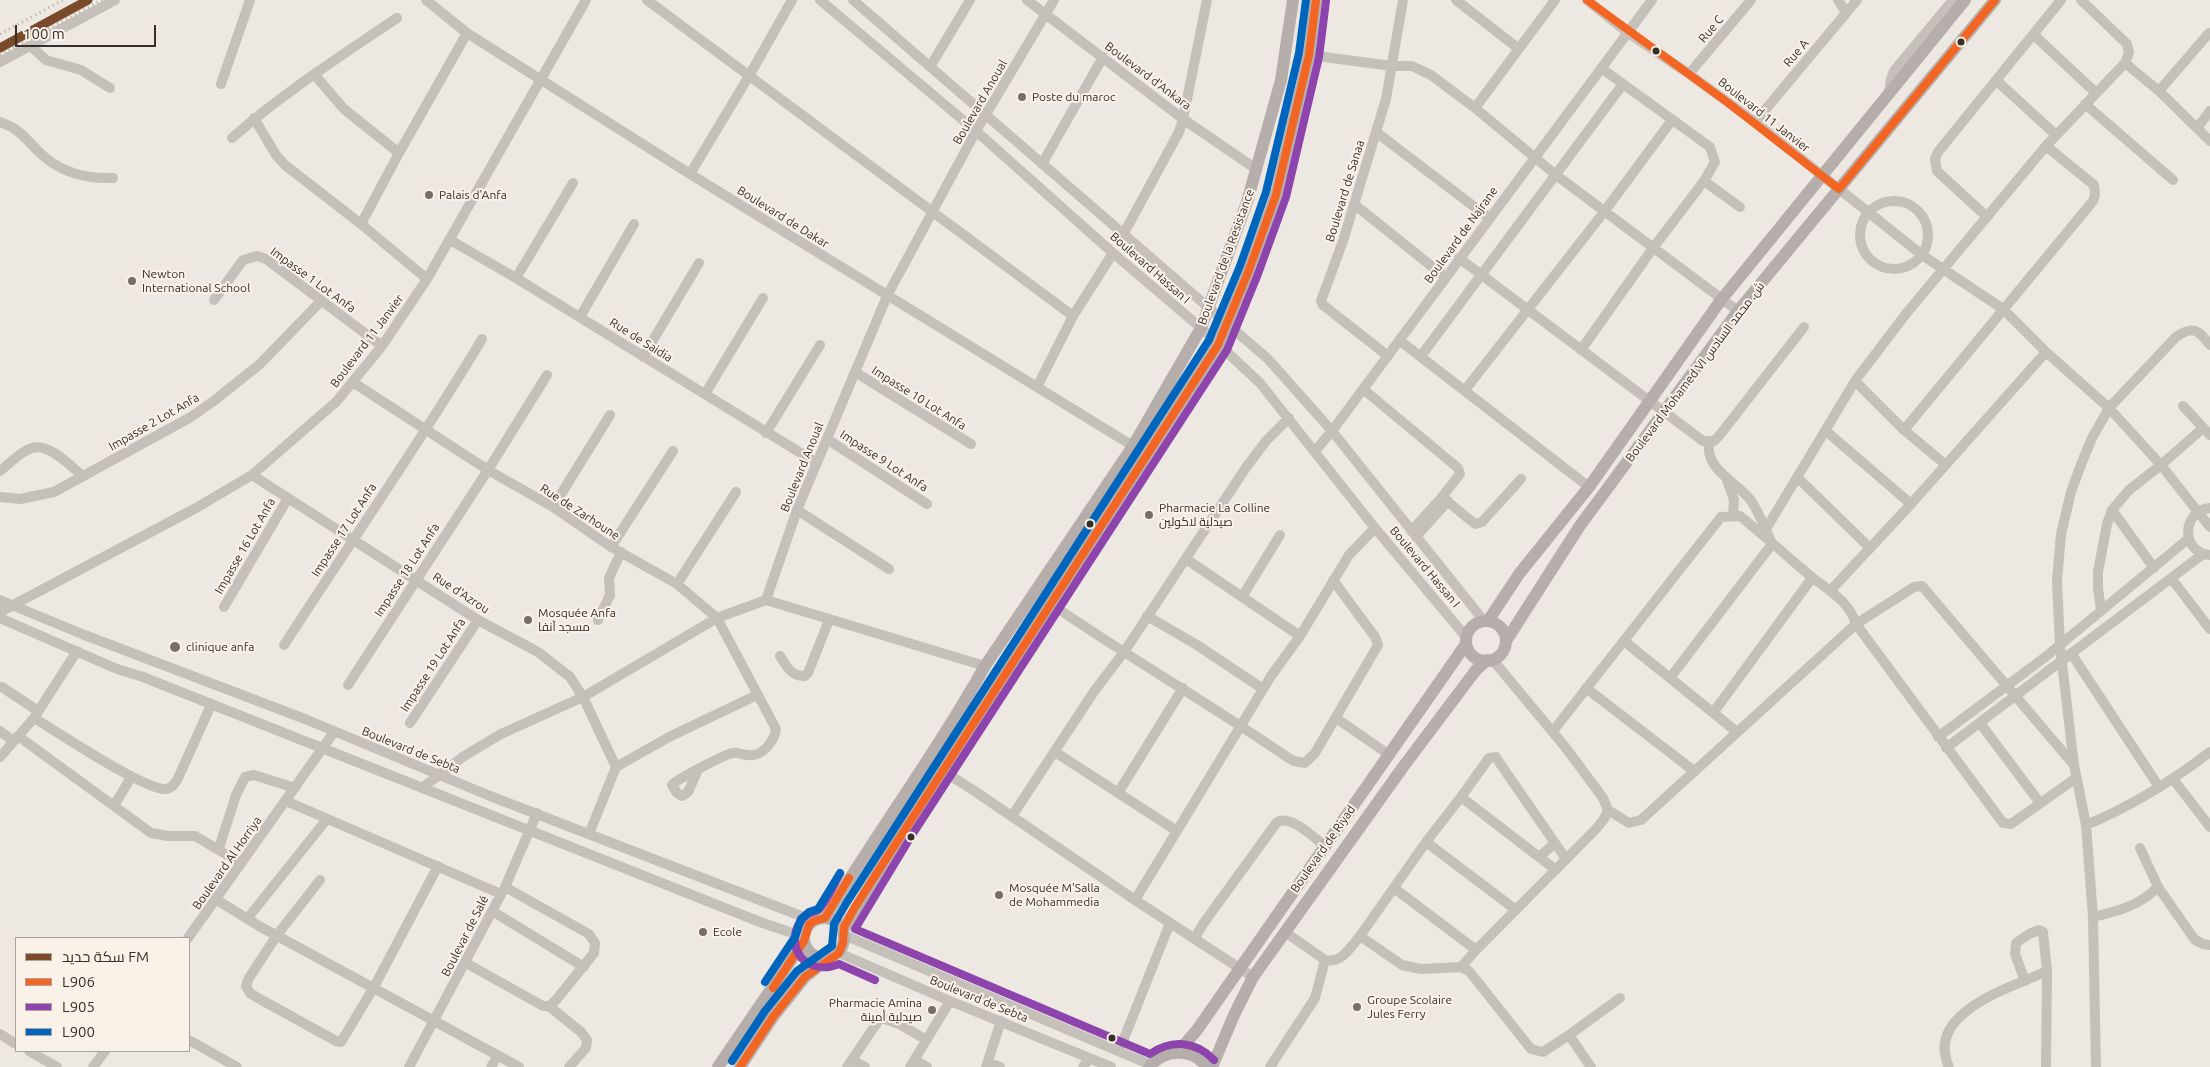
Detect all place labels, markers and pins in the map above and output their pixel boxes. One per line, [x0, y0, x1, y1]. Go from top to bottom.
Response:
unlabelled marker [1956, 37, 1966, 47]
unlabelled marker [1651, 46, 1661, 56]
place label: Poste du maroc [1032, 90, 1116, 104]
marker: Poste du maroc [1016, 91, 1028, 103]
place label: Palais d'Anfa [439, 188, 507, 202]
marker: Palais d'Anfa [423, 189, 435, 201]
place label: Newton International School [142, 267, 250, 295]
marker: Newton International School [126, 275, 138, 287]
place label: Pharmacie La Colline صيدلية لاكولين [1159, 501, 1270, 529]
marker: Pharmacie La Colline صيدلية لاكولين [1143, 509, 1155, 521]
unlabelled marker [1085, 519, 1095, 529]
place label: Mosquée Anfa مسجد آنفا [538, 606, 616, 634]
marker: Mosquée Anfa مسجد آنفا [522, 614, 534, 626]
marker: clinique anfa [168, 640, 182, 654]
place label: clinique anfa [186, 640, 254, 654]
unlabelled marker [906, 832, 916, 842]
place label: Mosquée M'Salla de Mohammedia [1009, 881, 1100, 909]
marker: Mosquée M'Salla de Mohammedia [993, 889, 1005, 901]
place label: Ecole [713, 925, 742, 939]
marker: Ecole [697, 926, 709, 938]
place label: Groupe Scolaire Jules Ferry [1367, 993, 1452, 1021]
place label: Pharmacie Amina صيدلية أمينة [829, 996, 922, 1024]
marker: Groupe Scolaire Jules Ferry [1351, 1001, 1363, 1013]
marker: Pharmacie Amina صيدلية أمينة [926, 1004, 938, 1016]
unlabelled marker [1107, 1033, 1117, 1043]

